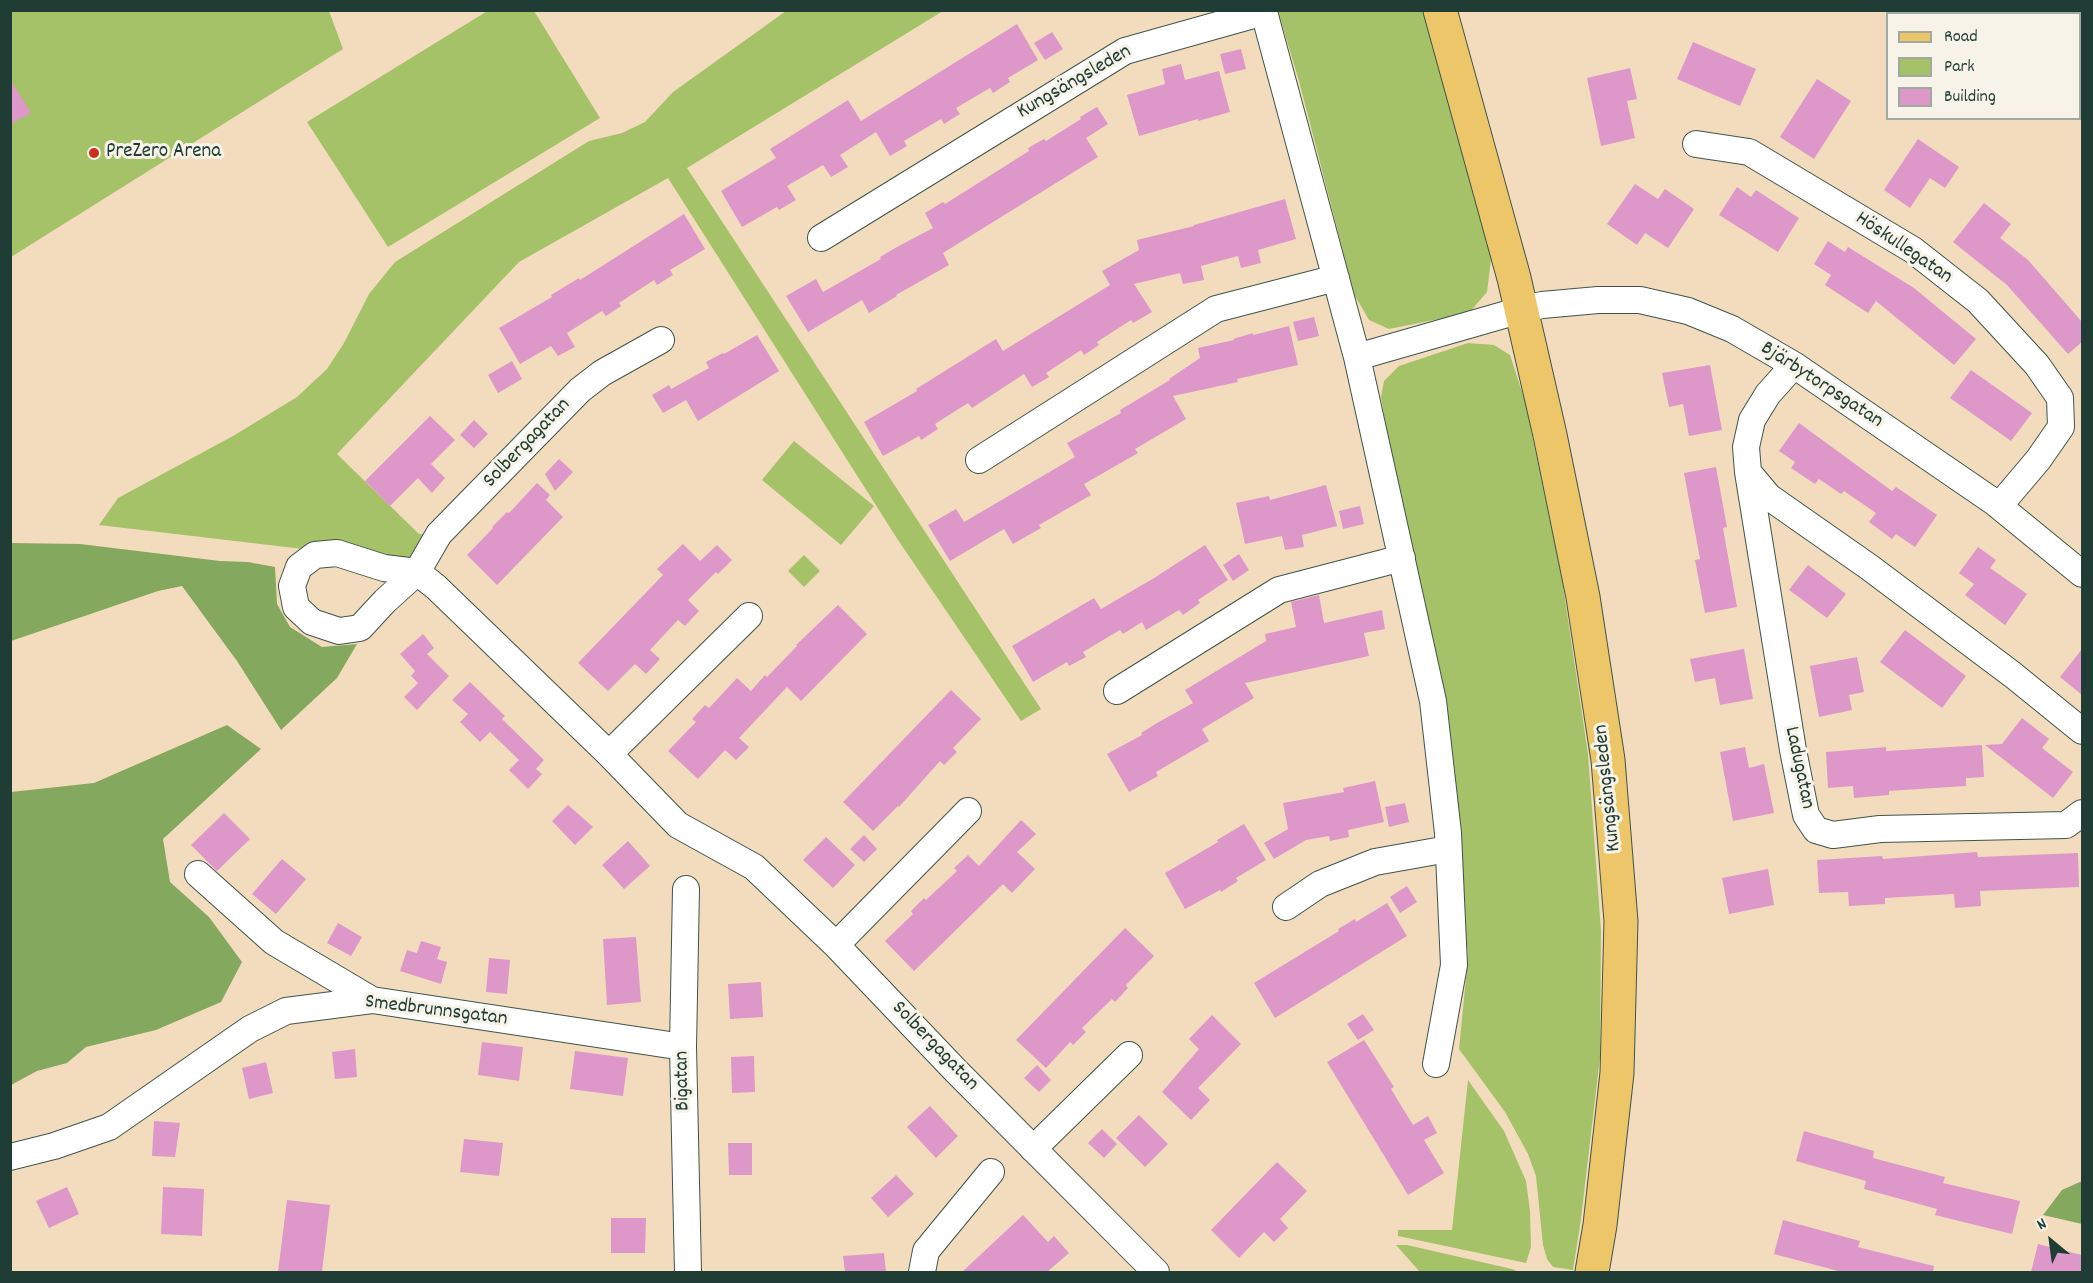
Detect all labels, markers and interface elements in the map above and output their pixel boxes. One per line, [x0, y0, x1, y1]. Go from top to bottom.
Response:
legend [1886, 12, 2081, 120]
text: Road [1944, 25, 1978, 50]
street label: Kungsängsleden [1013, 40, 1137, 126]
text: Park [1944, 55, 1975, 80]
text: Building [1944, 85, 1996, 110]
place label: PreZero Arena [106, 140, 221, 166]
marker: PreZero Arena [87, 146, 101, 160]
street label: Höskullegatan [1849, 207, 1957, 291]
street label: Bjärbytorpsgatan [1755, 337, 1887, 435]
street label: Solbergagatan [479, 394, 577, 494]
street label: Kungsängsleden [1590, 723, 1628, 853]
street label: Ladugatan [1777, 724, 1819, 812]
street label: Smedbrunnsgatan [363, 991, 509, 1033]
street label: Solbergagatan [885, 997, 983, 1097]
street label: Bigatan [671, 1051, 697, 1111]
north arrow [2021, 1211, 2081, 1271]
text: N [2033, 1213, 2051, 1237]

